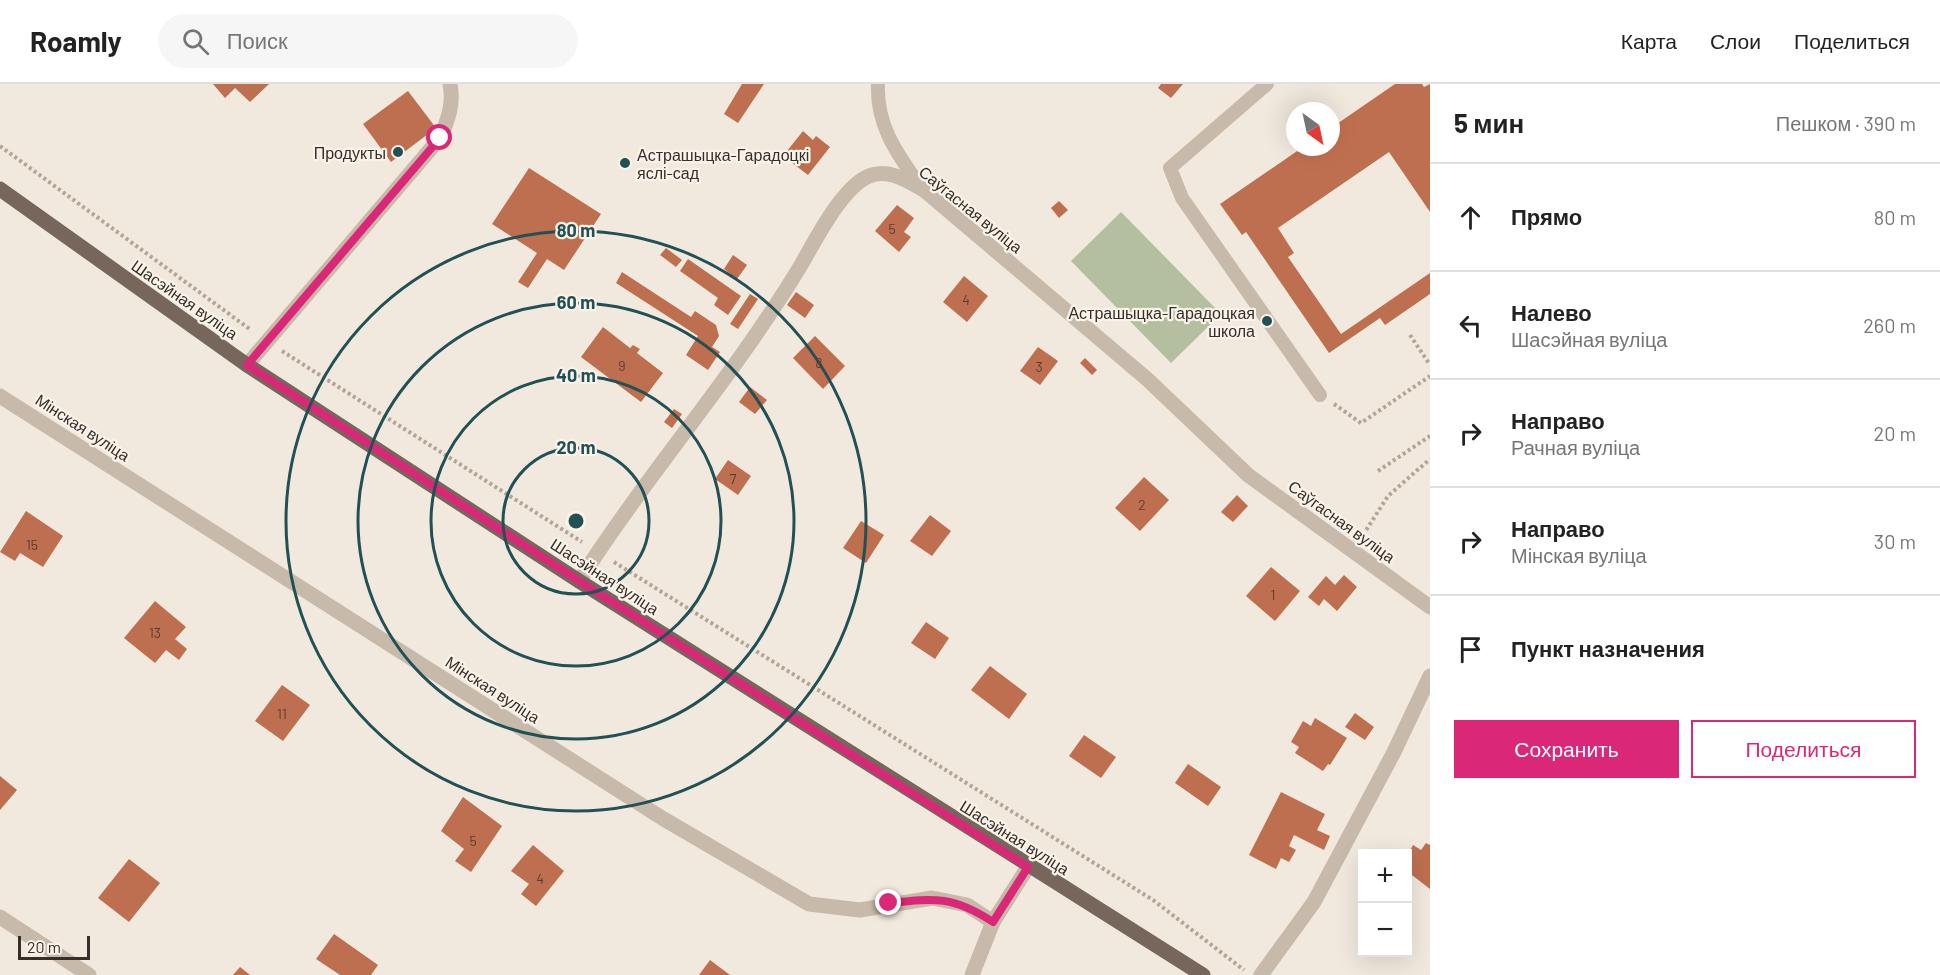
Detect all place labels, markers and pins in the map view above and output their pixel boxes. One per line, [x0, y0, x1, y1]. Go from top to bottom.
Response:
place label: Продукты [314, 143, 386, 162]
marker: Продукты [391, 145, 405, 159]
place label: Астрашыцка-Гарадоцкі яслі-сад [637, 145, 809, 182]
marker: Астрашыцка-Гарадоцкі яслі-сад [618, 156, 632, 170]
place label: Астрашыцка-Гарадоцкая школа [1068, 303, 1255, 340]
marker: Астрашыцка-Гарадоцкая школа [1260, 314, 1274, 328]
centre of rings [566, 511, 586, 531]

